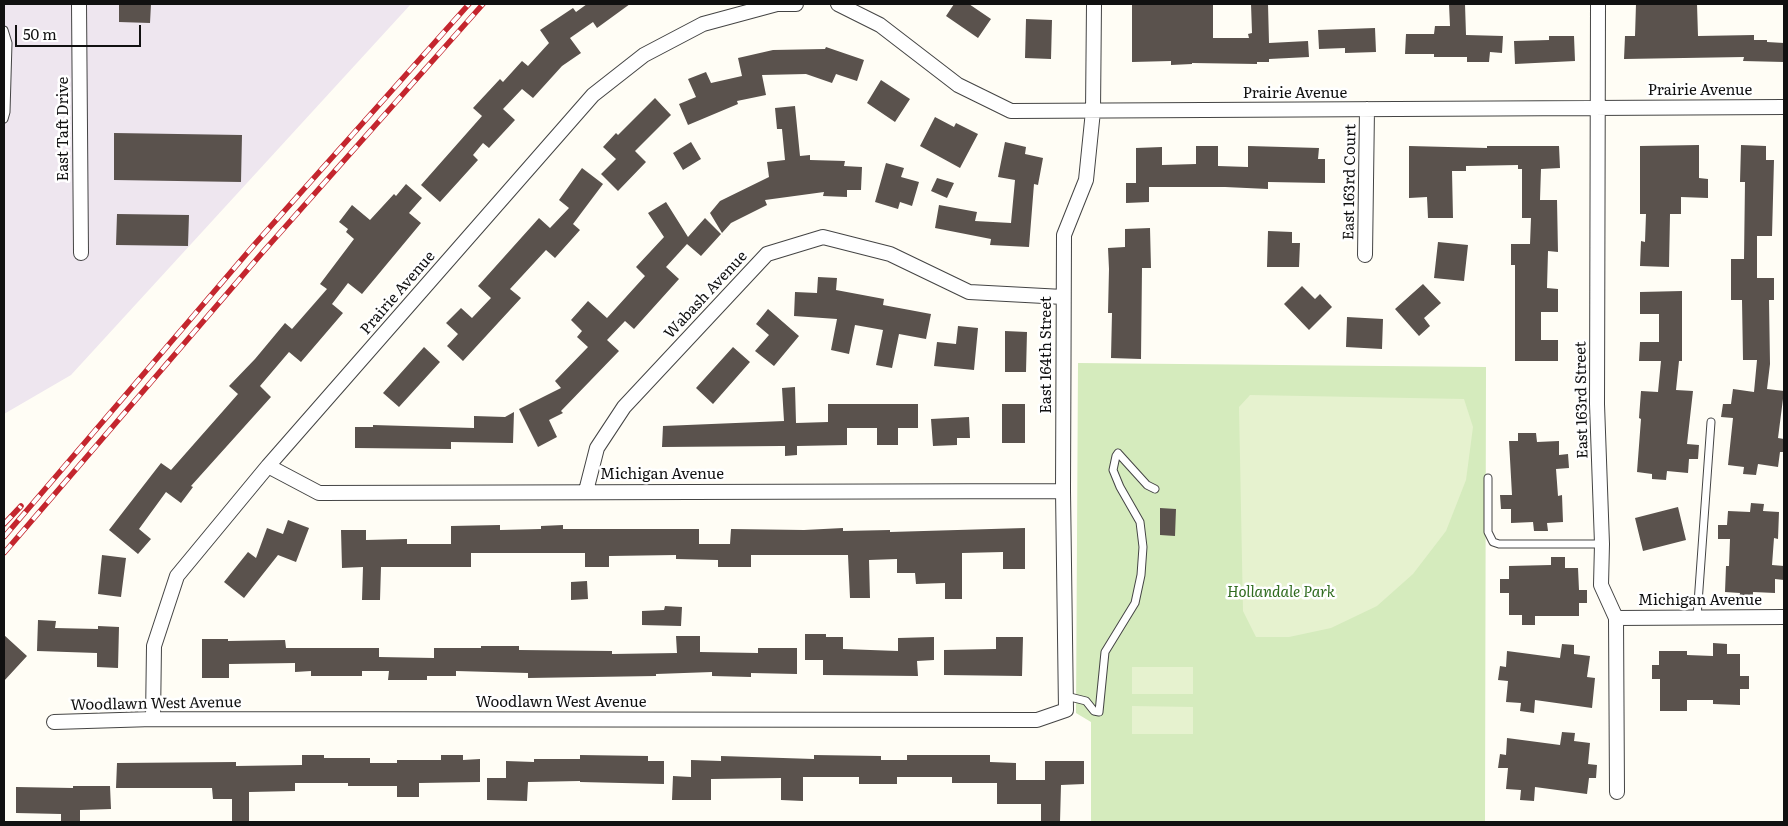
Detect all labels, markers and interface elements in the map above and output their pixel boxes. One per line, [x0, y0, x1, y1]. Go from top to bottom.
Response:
scale bar [18, 15, 144, 47]
text: 50 m [23, 22, 57, 45]
street label: East Taft Drive [55, 77, 73, 181]
street label: Prairie Avenue [1648, 82, 1752, 100]
street label: Prairie Avenue [1243, 85, 1347, 103]
street label: East 163rd Court [1340, 124, 1360, 240]
street label: Wabash Avenue [661, 247, 751, 343]
street label: Prairie Avenue [357, 248, 439, 338]
street label: East 164th Street [1038, 296, 1056, 414]
street label: East 163rd Street [1572, 341, 1592, 459]
street label: Michigan Avenue [600, 466, 724, 484]
park label: Hollandale Park [1227, 584, 1335, 602]
street label: Michigan Avenue [1638, 592, 1762, 610]
street label: Woodlawn West Avenue [70, 694, 242, 714]
street label: Woodlawn West Avenue [475, 694, 647, 712]

